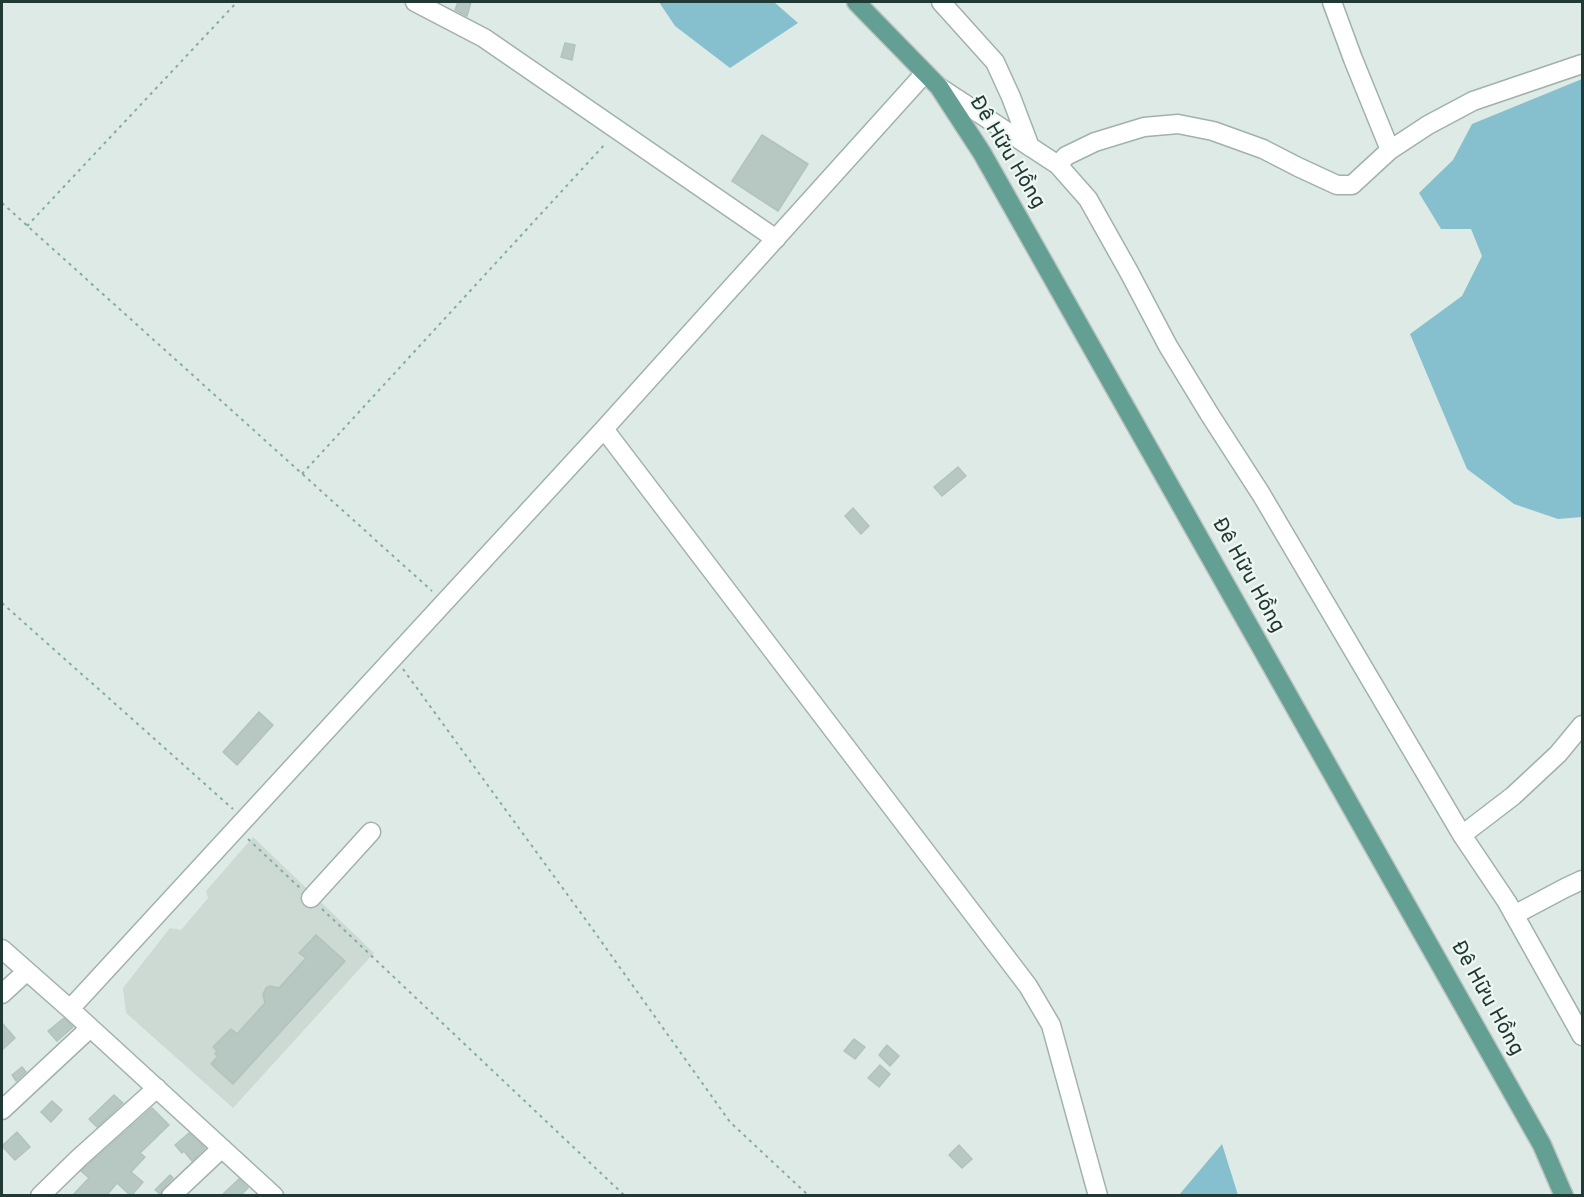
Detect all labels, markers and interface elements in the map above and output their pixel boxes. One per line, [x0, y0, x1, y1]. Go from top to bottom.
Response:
street label: Đê Hữu Hồng [962, 92, 1050, 214]
street label: Đê Hữu Hồng [1205, 514, 1289, 638]
street label: Đê Hữu Hồng [1444, 937, 1528, 1061]

